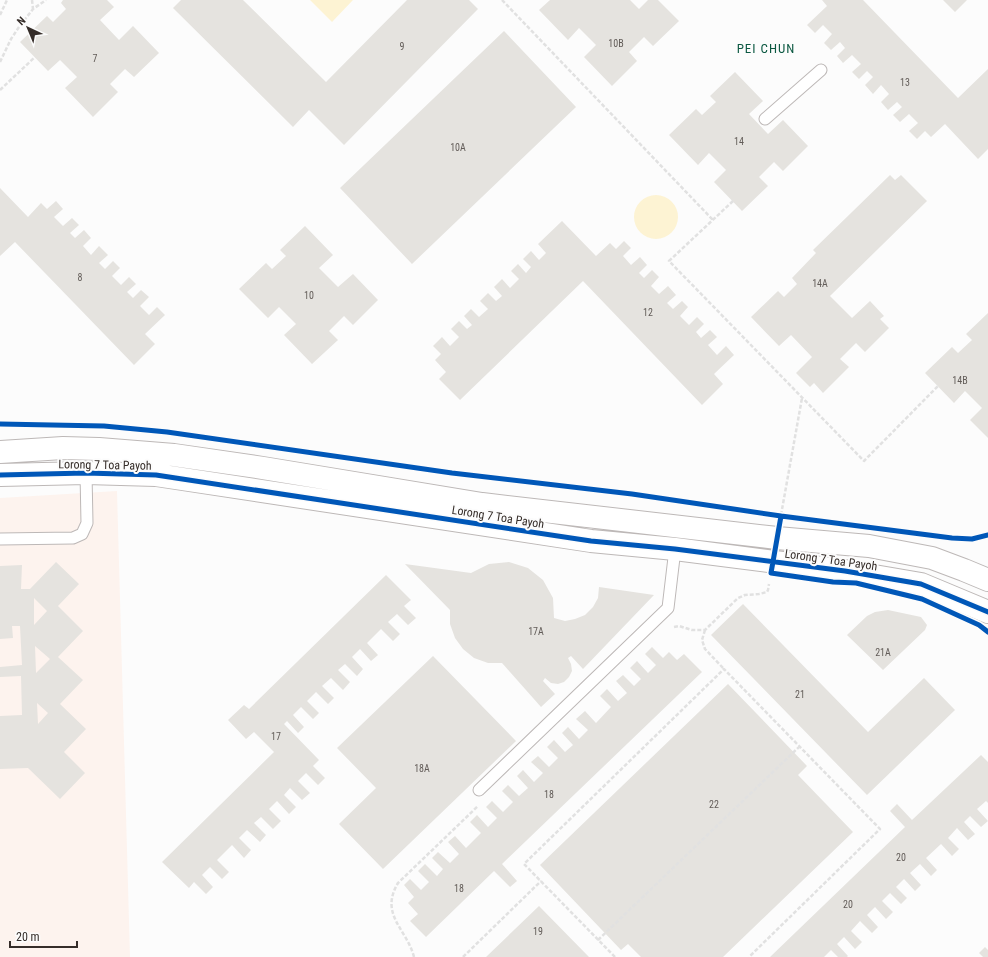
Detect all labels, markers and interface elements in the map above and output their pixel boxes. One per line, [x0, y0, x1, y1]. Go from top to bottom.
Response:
north arrow [8, 8, 48, 48]
text: N [14, 14, 29, 28]
house number: 10B [608, 38, 624, 49]
house number: 9 [400, 41, 405, 52]
district label: PEI CHUN [737, 41, 795, 56]
house number: 7 [93, 53, 98, 64]
house number: 13 [900, 77, 910, 88]
house number: 14 [734, 136, 744, 147]
house number: 10A [450, 142, 466, 153]
house number: 8 [78, 272, 83, 283]
house number: 14A [812, 278, 828, 289]
house number: 10 [304, 290, 314, 301]
house number: 12 [643, 307, 653, 318]
house number: 14B [952, 375, 968, 386]
street label: Lorong 7 Toa Payoh [58, 457, 152, 473]
street label: Lorong 7 Toa Payoh [451, 503, 545, 531]
street label: Lorong 7 Toa Payoh [784, 547, 878, 573]
house number: 17A [528, 626, 544, 637]
house number: 21A [875, 647, 891, 658]
house number: 21 [795, 689, 805, 700]
house number: 17 [271, 731, 281, 742]
house number: 18A [414, 763, 430, 774]
house number: 18 [544, 789, 554, 800]
house number: 22 [709, 799, 719, 810]
house number: 20 [896, 852, 906, 863]
house number: 18 [454, 883, 464, 894]
house number: 20 [843, 899, 853, 910]
scale bar [10, 923, 77, 949]
house number: 19 [533, 926, 543, 937]
text: 20 m [16, 930, 40, 944]

